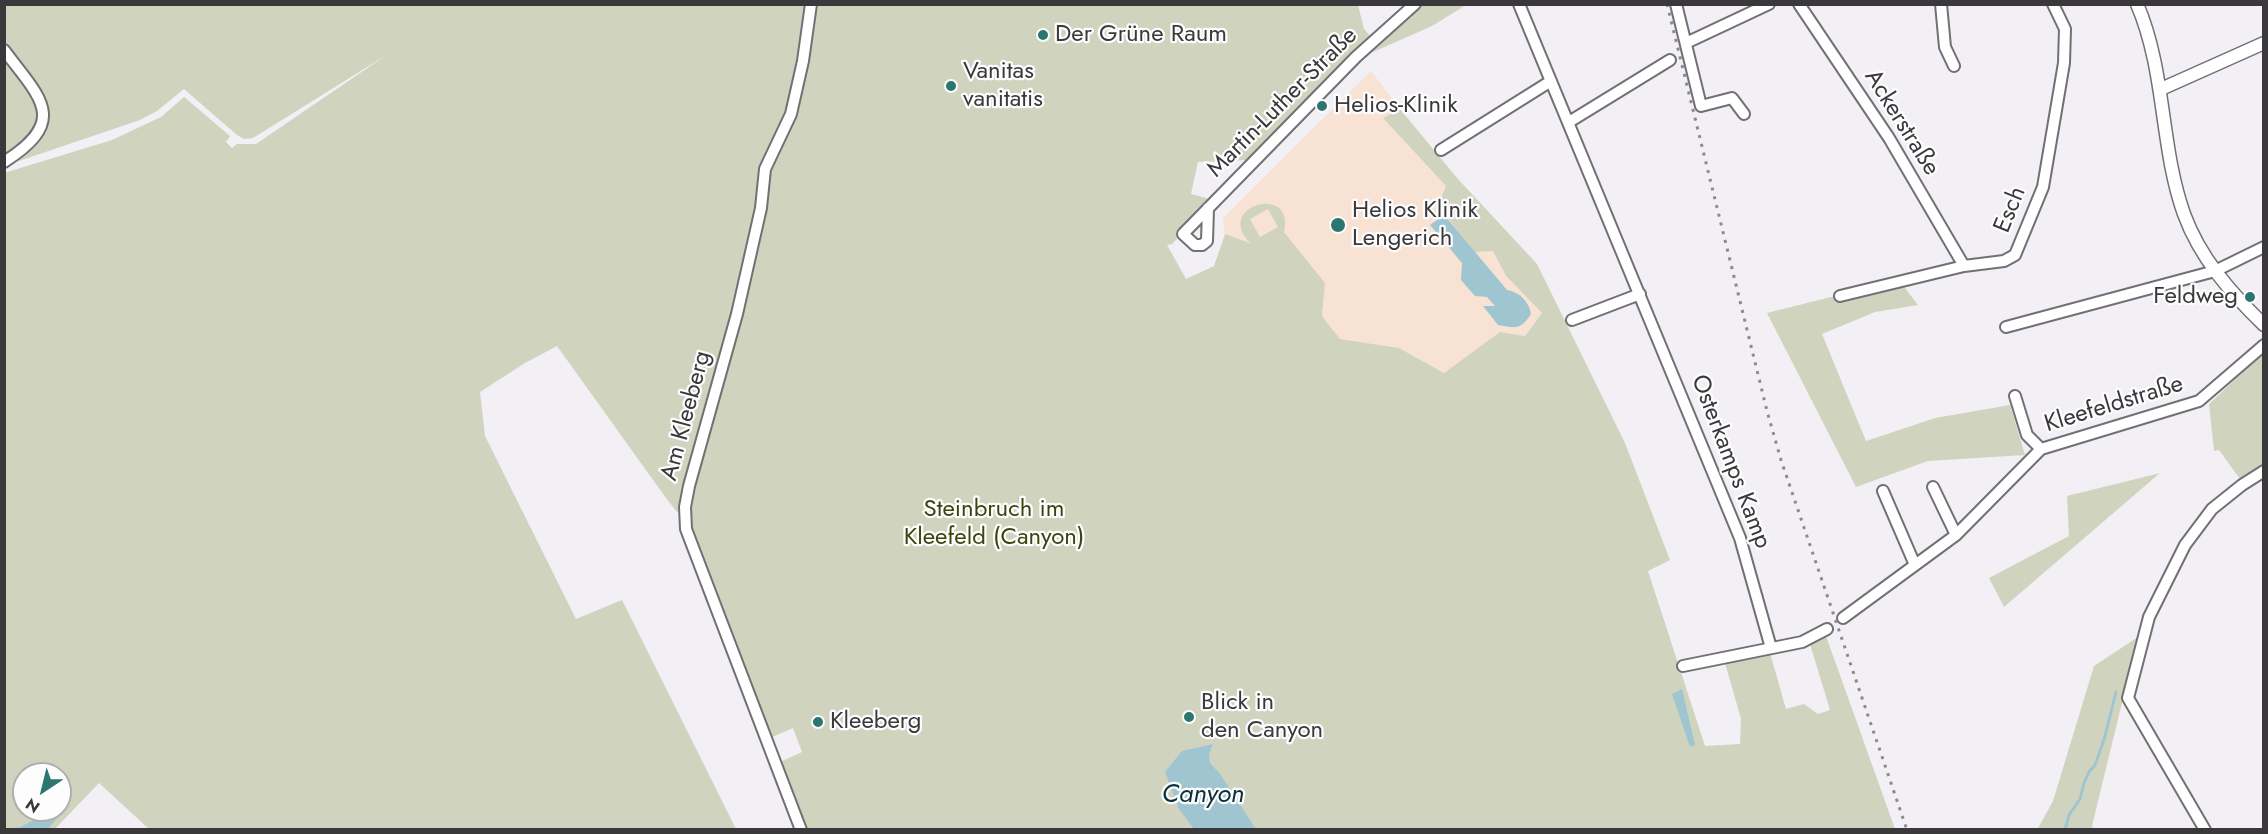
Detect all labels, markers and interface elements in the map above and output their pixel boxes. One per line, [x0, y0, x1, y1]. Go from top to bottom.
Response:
place label: Der Grüne Raum [1055, 21, 1227, 49]
street label: Martin-Luther-Straße [1202, 22, 1364, 184]
marker: Der Grüne Raum [1036, 28, 1050, 42]
place label: Vanitas vanitatis [963, 58, 1043, 114]
street label: Ackerstraße [1857, 65, 1945, 181]
marker: Vanitas vanitatis [944, 79, 958, 93]
place label: Helios-Klinik [1334, 92, 1458, 120]
marker: Helios-Klinik [1315, 99, 1329, 113]
street label: Esch [1989, 183, 2033, 237]
place label: Helios Klinik Lengerich [1352, 197, 1478, 253]
marker: Helios Klinik Lengerich [1329, 216, 1347, 234]
place label: Feldweg [2153, 283, 2238, 311]
marker: Feldweg [2243, 290, 2257, 304]
street label: Am Kleeberg [656, 348, 718, 484]
street label: Kleefeldstraße [2041, 370, 2187, 440]
street label: Osterkamps Kamp [1684, 371, 1776, 553]
park label: Steinbruch im Kleefeld (Canyon) [904, 496, 1084, 552]
place label: Blick in den Canyon [1201, 689, 1323, 745]
place label: Kleeberg [830, 708, 921, 736]
marker: Blick in den Canyon [1182, 710, 1196, 724]
marker: Kleeberg [811, 715, 825, 729]
north arrow [12, 762, 72, 822]
water label: Canyon [1162, 780, 1244, 812]
text: N [21, 792, 44, 819]

